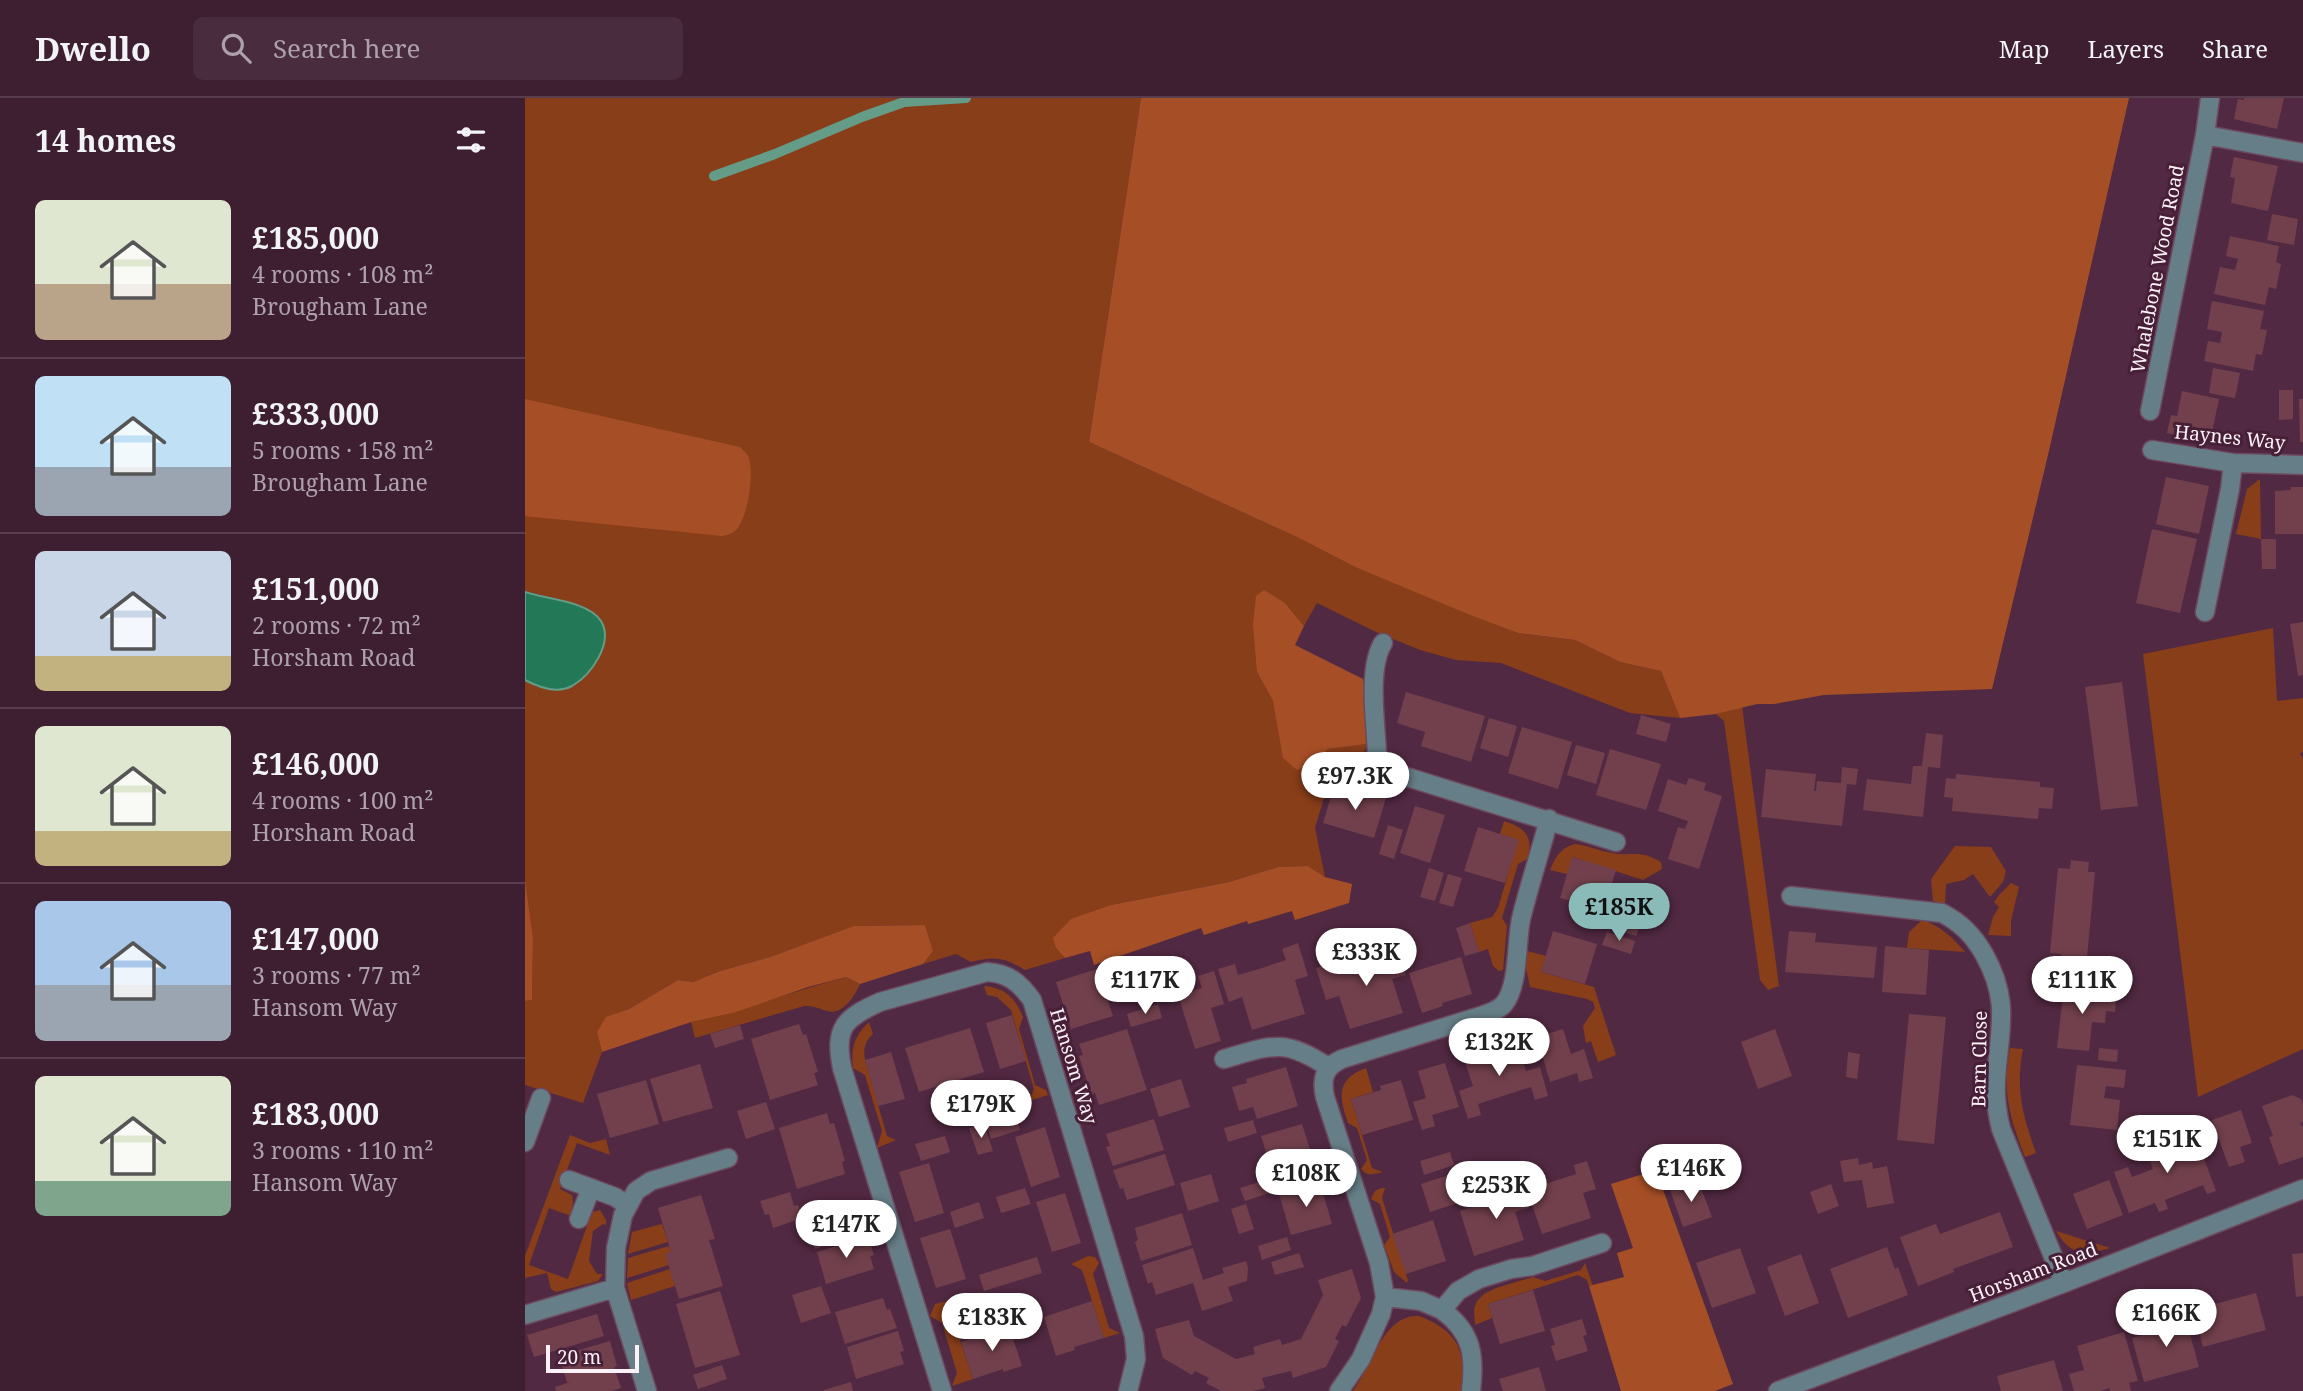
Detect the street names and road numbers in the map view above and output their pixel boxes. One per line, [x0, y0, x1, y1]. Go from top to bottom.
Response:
street label: Whalebone Wood Road [2124, 162, 2190, 375]
street label: Haynes Way [2173, 418, 2287, 456]
street label: Hansom Way [1044, 1005, 1104, 1127]
street label: Barn Close [1965, 1011, 1993, 1107]
street label: Horsham Road [1965, 1236, 2101, 1308]

